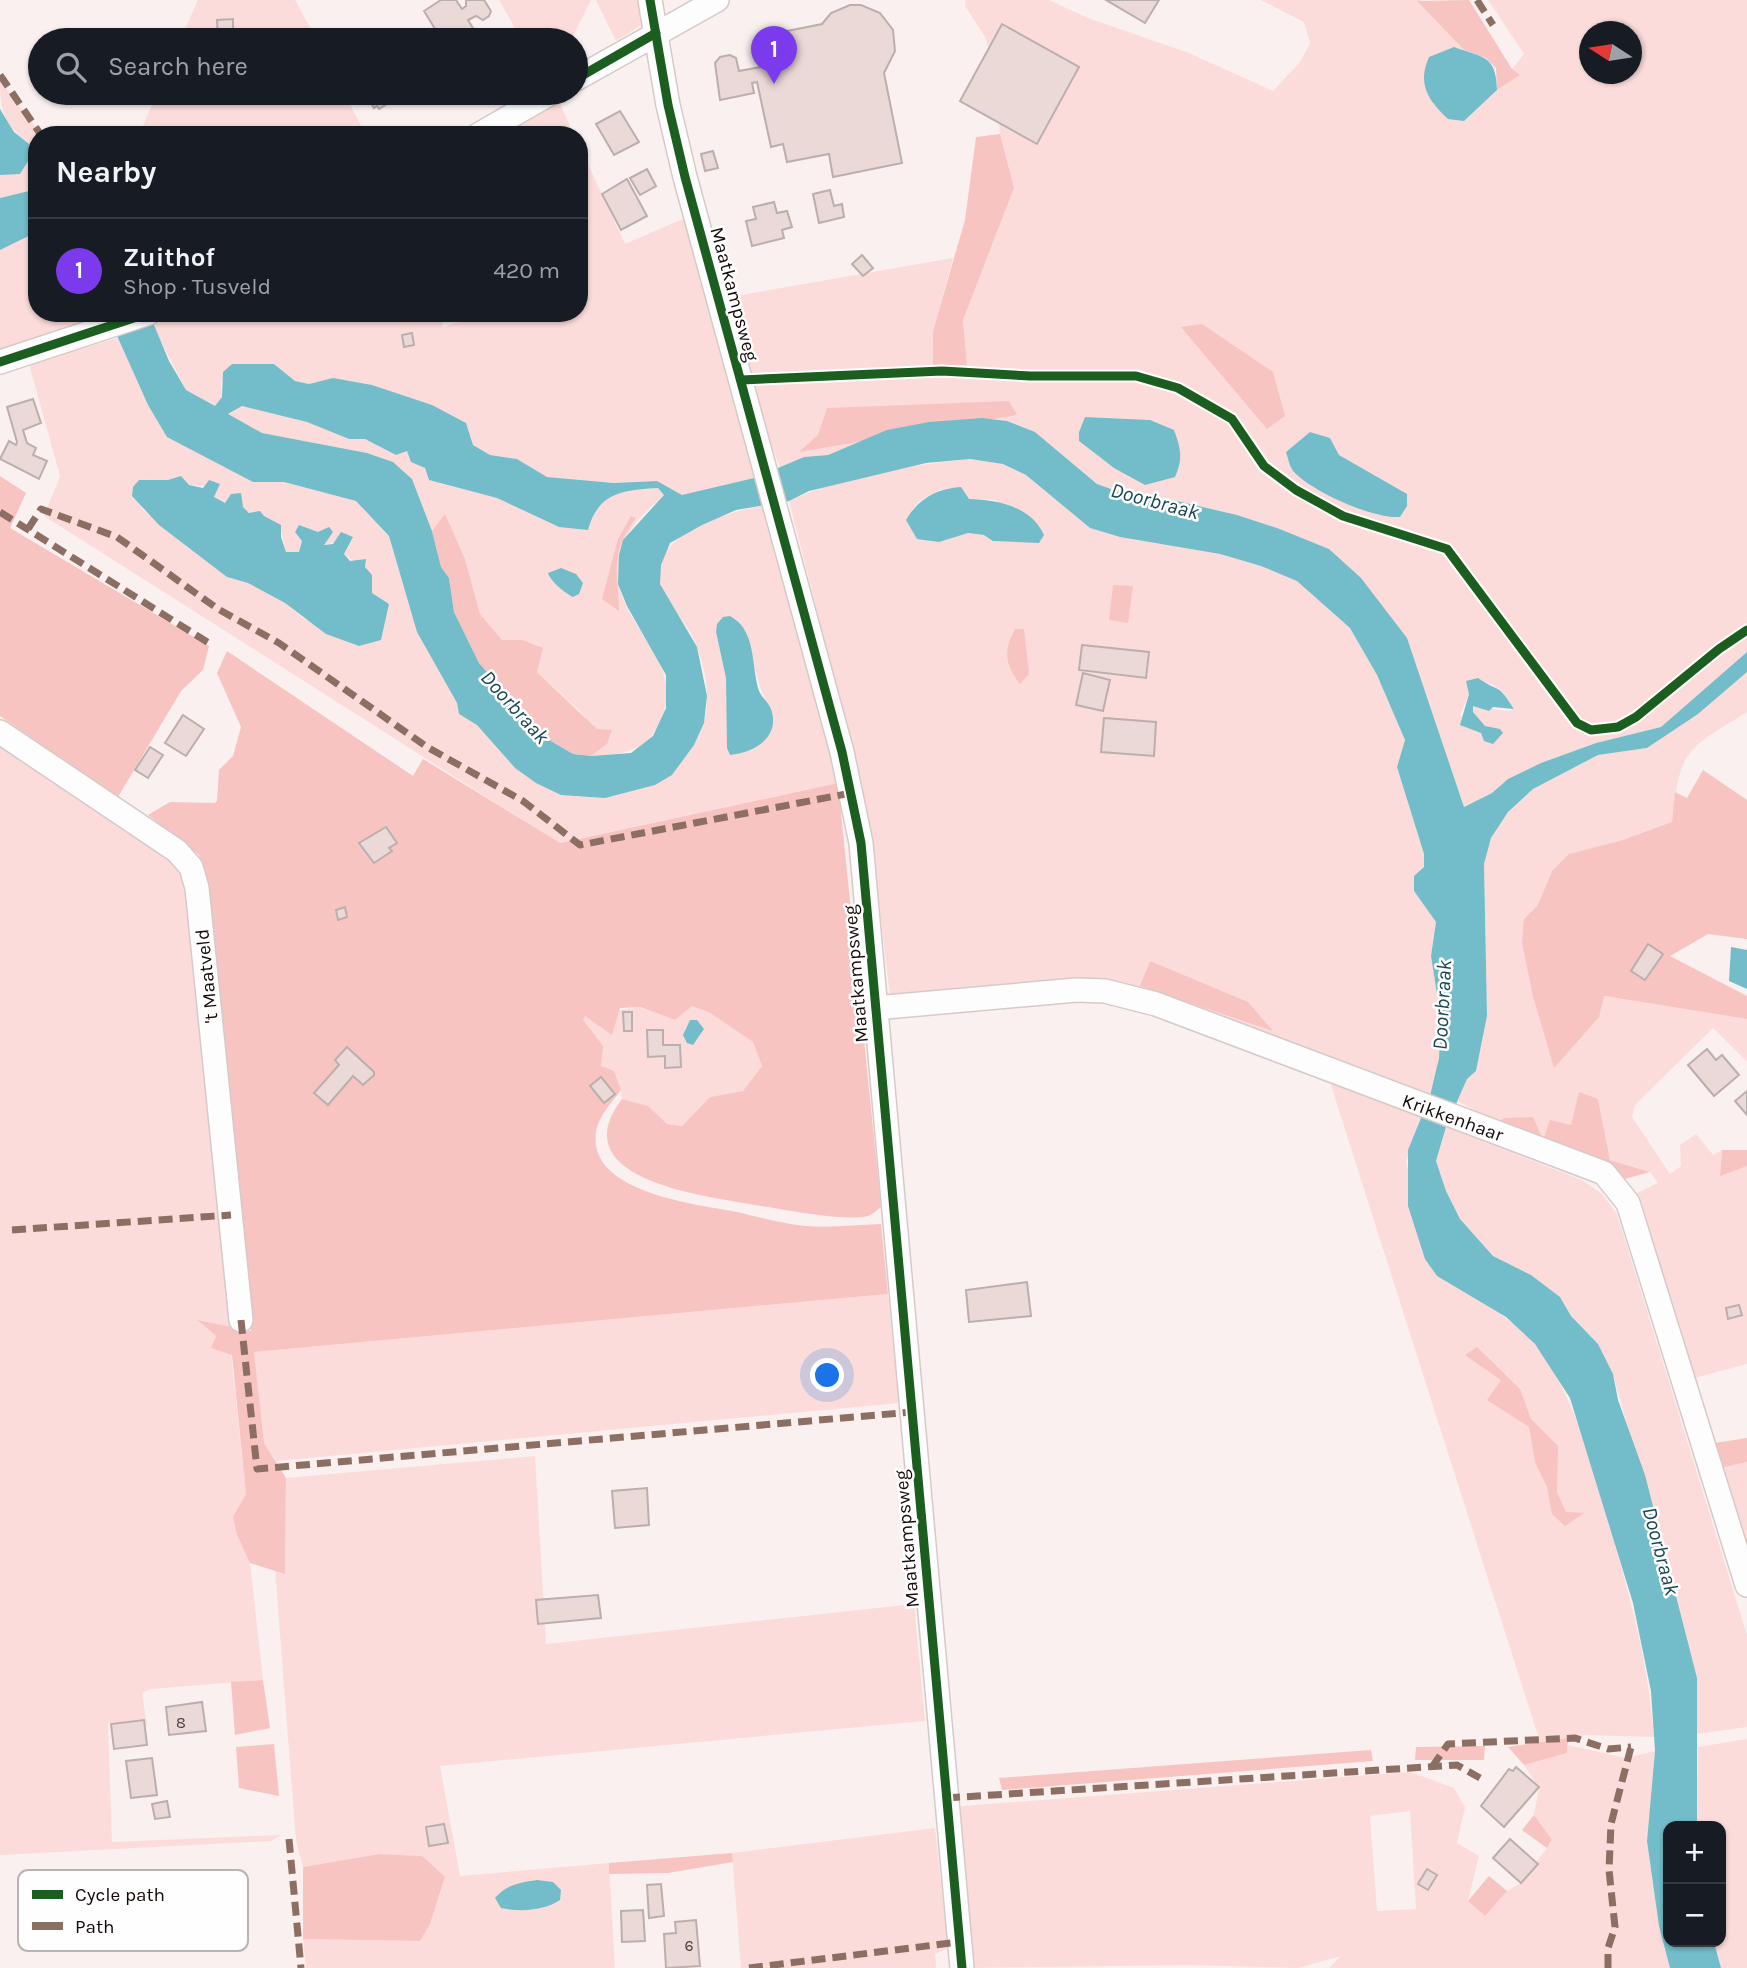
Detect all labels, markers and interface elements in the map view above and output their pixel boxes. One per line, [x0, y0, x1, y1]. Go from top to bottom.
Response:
north arrow [1579, 21, 1642, 84]
pin: 1 [751, 26, 797, 84]
search box [28, 28, 588, 105]
icon: search [52, 48, 90, 86]
text: Search here [108, 51, 248, 82]
text: Nearby [56, 154, 156, 190]
street label: Maatkampsweg [705, 225, 763, 364]
text: Zuithof [123, 242, 215, 273]
text: 1 [75, 257, 83, 284]
text: 420 m [493, 257, 560, 284]
text: Shop · Tusveld [123, 273, 271, 300]
water label: Doorbraak [1108, 478, 1202, 524]
water label: Doorbraak [476, 665, 554, 749]
street label: Maatkampsweg [839, 904, 873, 1044]
street label: 't Maatveld [191, 928, 223, 1024]
water label: Doorbraak [1428, 959, 1456, 1051]
street label: Krikkenhaar [1399, 1089, 1506, 1146]
your location [810, 1358, 844, 1392]
street label: Maatkampsweg [890, 1469, 924, 1609]
water label: Doorbraak [1638, 1504, 1684, 1598]
house number: 8 [176, 1713, 186, 1732]
map controls [1663, 1821, 1726, 1947]
button: + [1663, 1821, 1726, 1884]
legend [18, 1870, 248, 1951]
text: Cycle path [75, 1884, 165, 1906]
button: − [1663, 1884, 1726, 1947]
text: Path [75, 1916, 115, 1938]
house number: 6 [684, 1936, 694, 1955]

